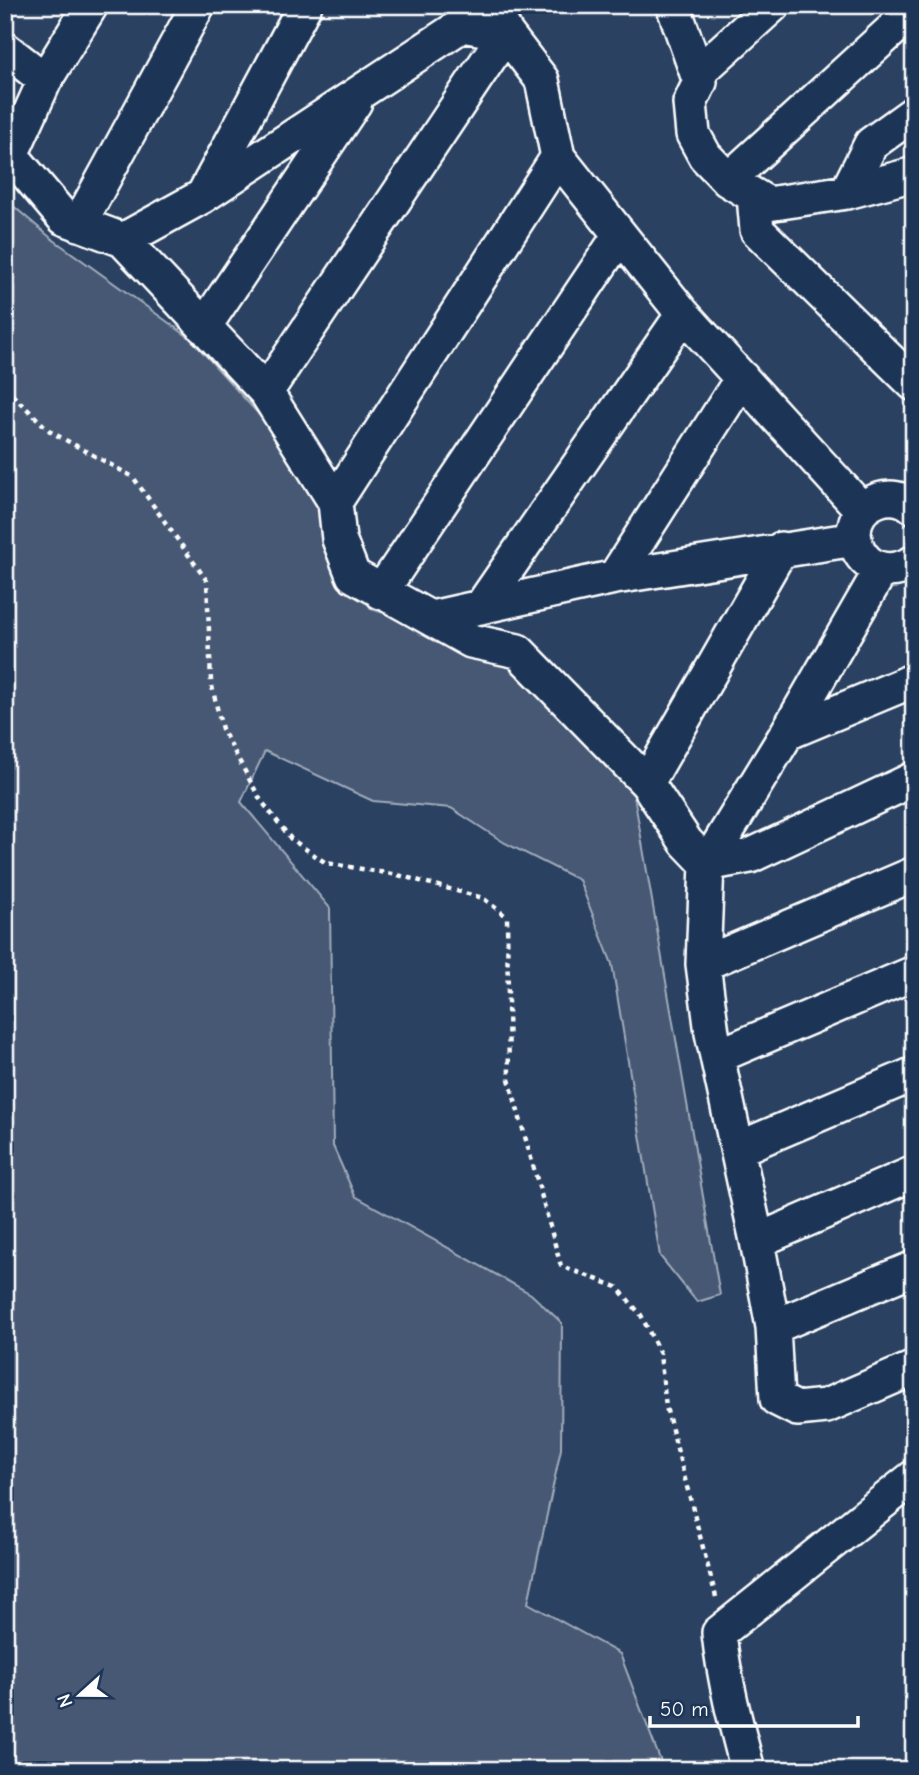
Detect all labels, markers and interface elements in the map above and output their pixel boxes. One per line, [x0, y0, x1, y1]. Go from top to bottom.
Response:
north arrow [46, 1660, 116, 1730]
scale bar [650, 1684, 858, 1728]
text: N [53, 1691, 78, 1710]
text: 50 m [660, 1697, 709, 1721]

